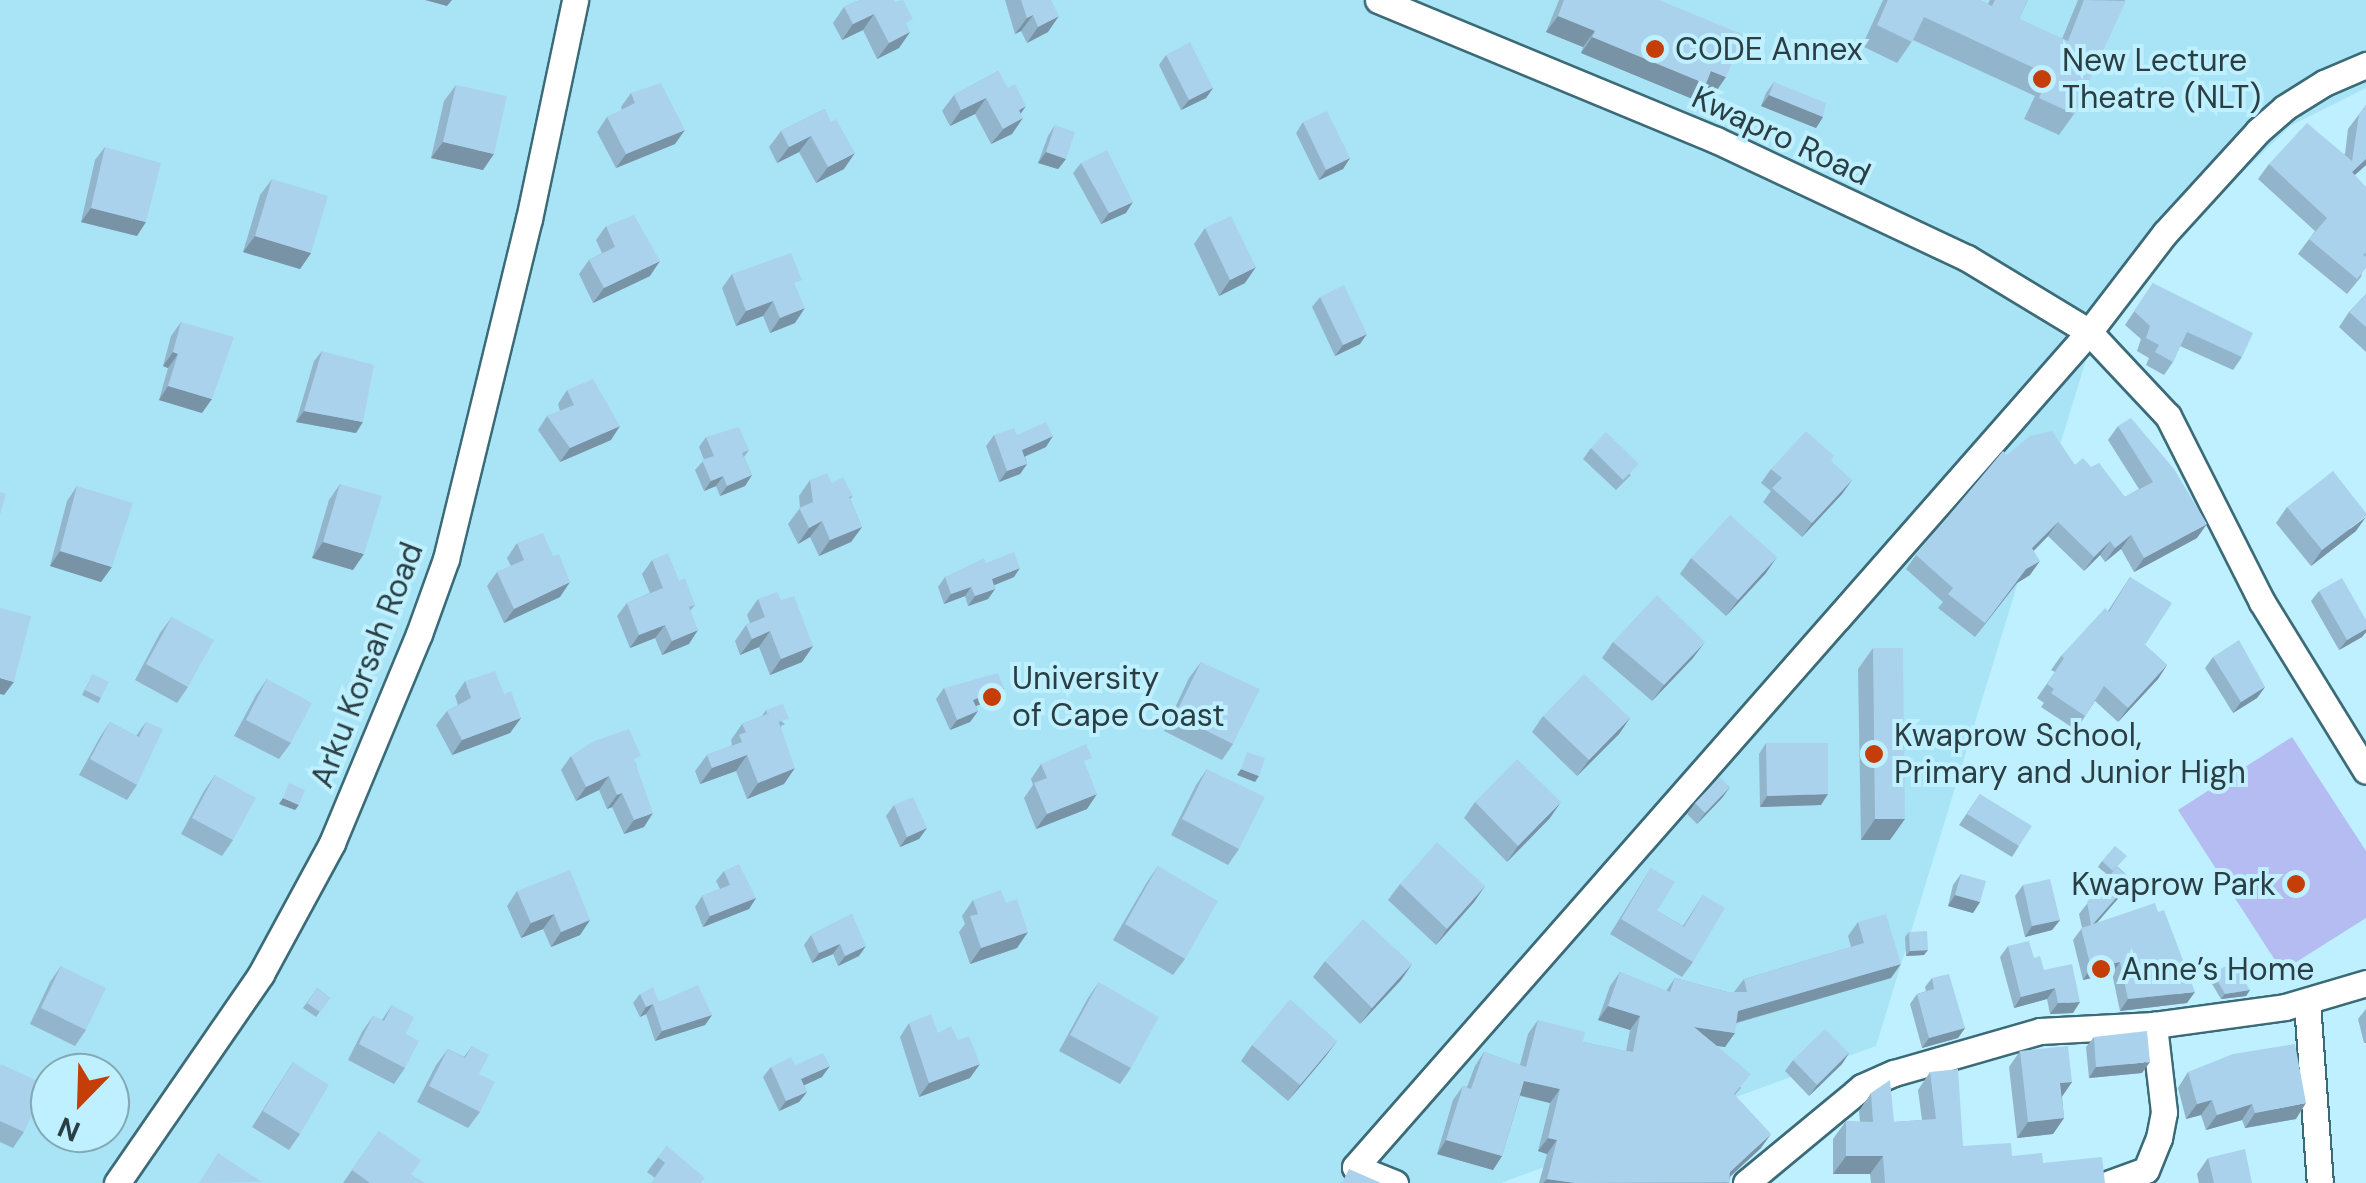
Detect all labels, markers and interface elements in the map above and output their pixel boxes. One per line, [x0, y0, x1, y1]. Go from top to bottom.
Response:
place label: CODE Annex [1675, 30, 1863, 68]
marker: CODE Annex [1644, 38, 1666, 60]
place label: New Lecture Theatre (NLT) [2062, 42, 2261, 117]
marker: New Lecture Theatre (NLT) [2031, 68, 2053, 90]
street label: Kwapro Road [1686, 78, 1876, 194]
street label: Arku Korsah Road [303, 537, 431, 793]
place label: University of Cape Coast [1012, 660, 1225, 735]
marker: University of Cape Coast [981, 686, 1003, 708]
place label: Kwaprow School, Primary and Junior High [1894, 717, 2246, 792]
marker: Kwaprow School, Primary and Junior High [1863, 743, 1885, 765]
place label: Kwaprow Park [2071, 865, 2276, 903]
marker: Kwaprow Park [2285, 873, 2307, 895]
place label: Anne’s Home [2121, 950, 2315, 988]
marker: Anne’s Home [2090, 958, 2112, 980]
north arrow [30, 1053, 130, 1153]
text: N [52, 1108, 85, 1150]

